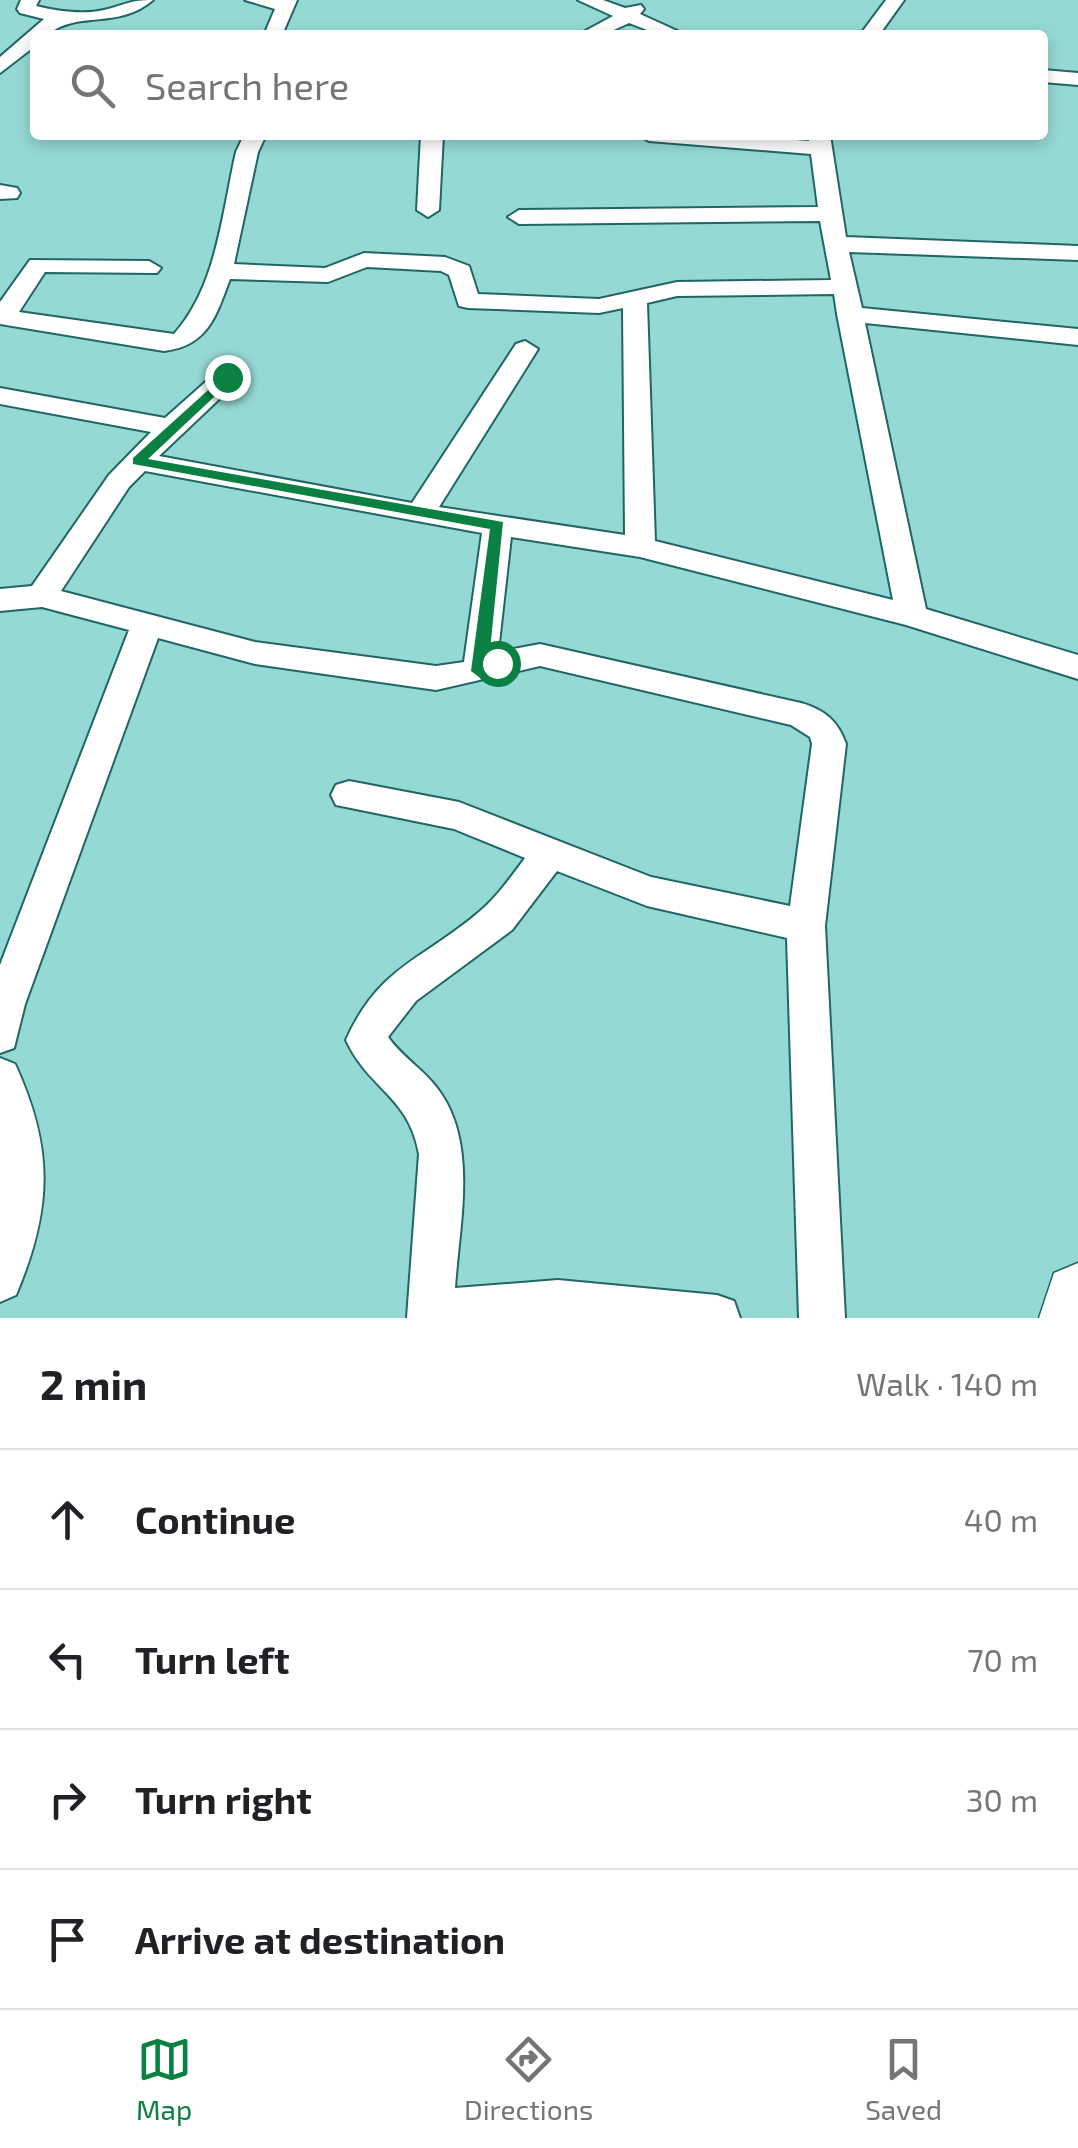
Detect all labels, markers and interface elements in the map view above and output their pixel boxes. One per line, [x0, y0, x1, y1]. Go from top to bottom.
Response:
search box [30, 30, 1048, 140]
icon: search [65, 58, 120, 113]
text: Search here [145, 62, 349, 108]
route end [205, 355, 251, 401]
route start [475, 641, 521, 687]
text: 2 min [40, 1358, 147, 1408]
text: Walk · 140 m [856, 1364, 1038, 1402]
icon: ahead [40, 1492, 95, 1547]
text: Continue [135, 1496, 295, 1542]
text: 40 m [964, 1500, 1038, 1538]
icon: left [40, 1632, 95, 1687]
text: Turn left [135, 1636, 290, 1682]
text: 70 m [967, 1640, 1038, 1678]
icon: right [40, 1772, 95, 1827]
text: Turn right [135, 1776, 312, 1822]
text: 30 m [966, 1780, 1038, 1818]
icon: arrive [40, 1912, 95, 1967]
text: Arrive at destination [135, 1916, 505, 1962]
tab: Map [136, 2032, 192, 2126]
tab: Directions [464, 2032, 593, 2126]
tab: Saved [865, 2032, 942, 2126]

